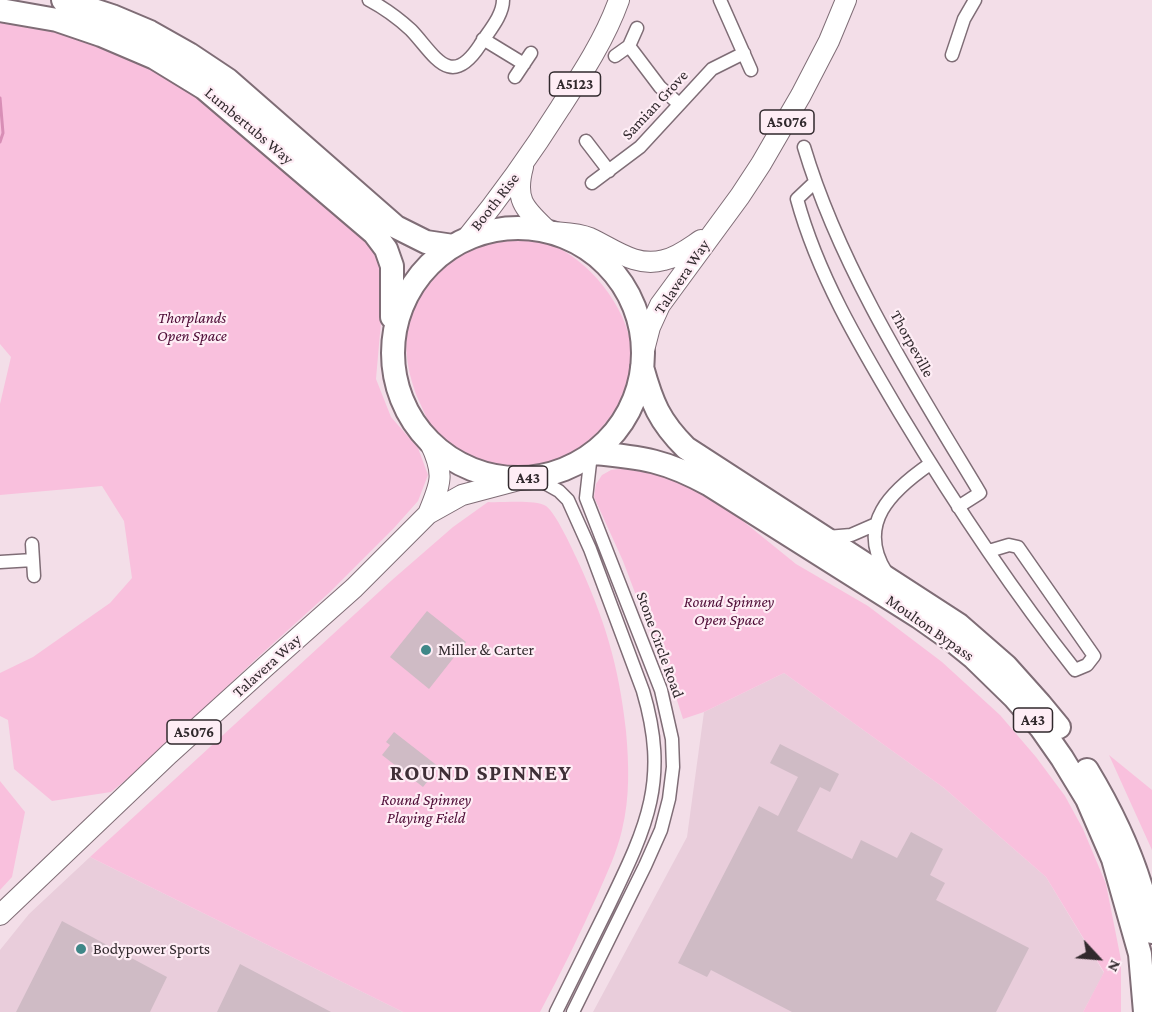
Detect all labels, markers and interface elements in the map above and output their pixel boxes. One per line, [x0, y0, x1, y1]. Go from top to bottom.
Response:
street label: Samian Grove [618, 66, 692, 144]
road number: A5123 [550, 72, 600, 96]
street label: Lumbertubs Way [201, 83, 297, 169]
road number: A5076 [760, 110, 814, 134]
street label: Booth Rise [467, 169, 523, 235]
street label: Talavera Way [650, 236, 714, 318]
street label: Thorpeville [886, 307, 938, 381]
park label: Thorplands Open Space [157, 308, 227, 346]
road number: A43 [508, 466, 548, 490]
street label: Stone Circle Road [632, 589, 688, 701]
street label: Moulton Bypass [882, 591, 978, 665]
park label: Round Spinney Open Space [684, 592, 774, 630]
street label: Talavera Way [229, 630, 305, 702]
place label: Miller & Carter [438, 640, 534, 660]
marker: Miller & Carter [419, 643, 433, 657]
road number: A43 [1014, 708, 1052, 732]
road number: A5076 [167, 720, 221, 744]
district label: ROUND SPINNEY [390, 760, 572, 786]
park label: Round Spinney Playing Field [381, 790, 471, 828]
north arrow [1068, 928, 1128, 988]
place label: Bodypower Sports [93, 939, 210, 959]
marker: Bodypower Sports [74, 942, 88, 956]
text: N [1105, 957, 1125, 975]

